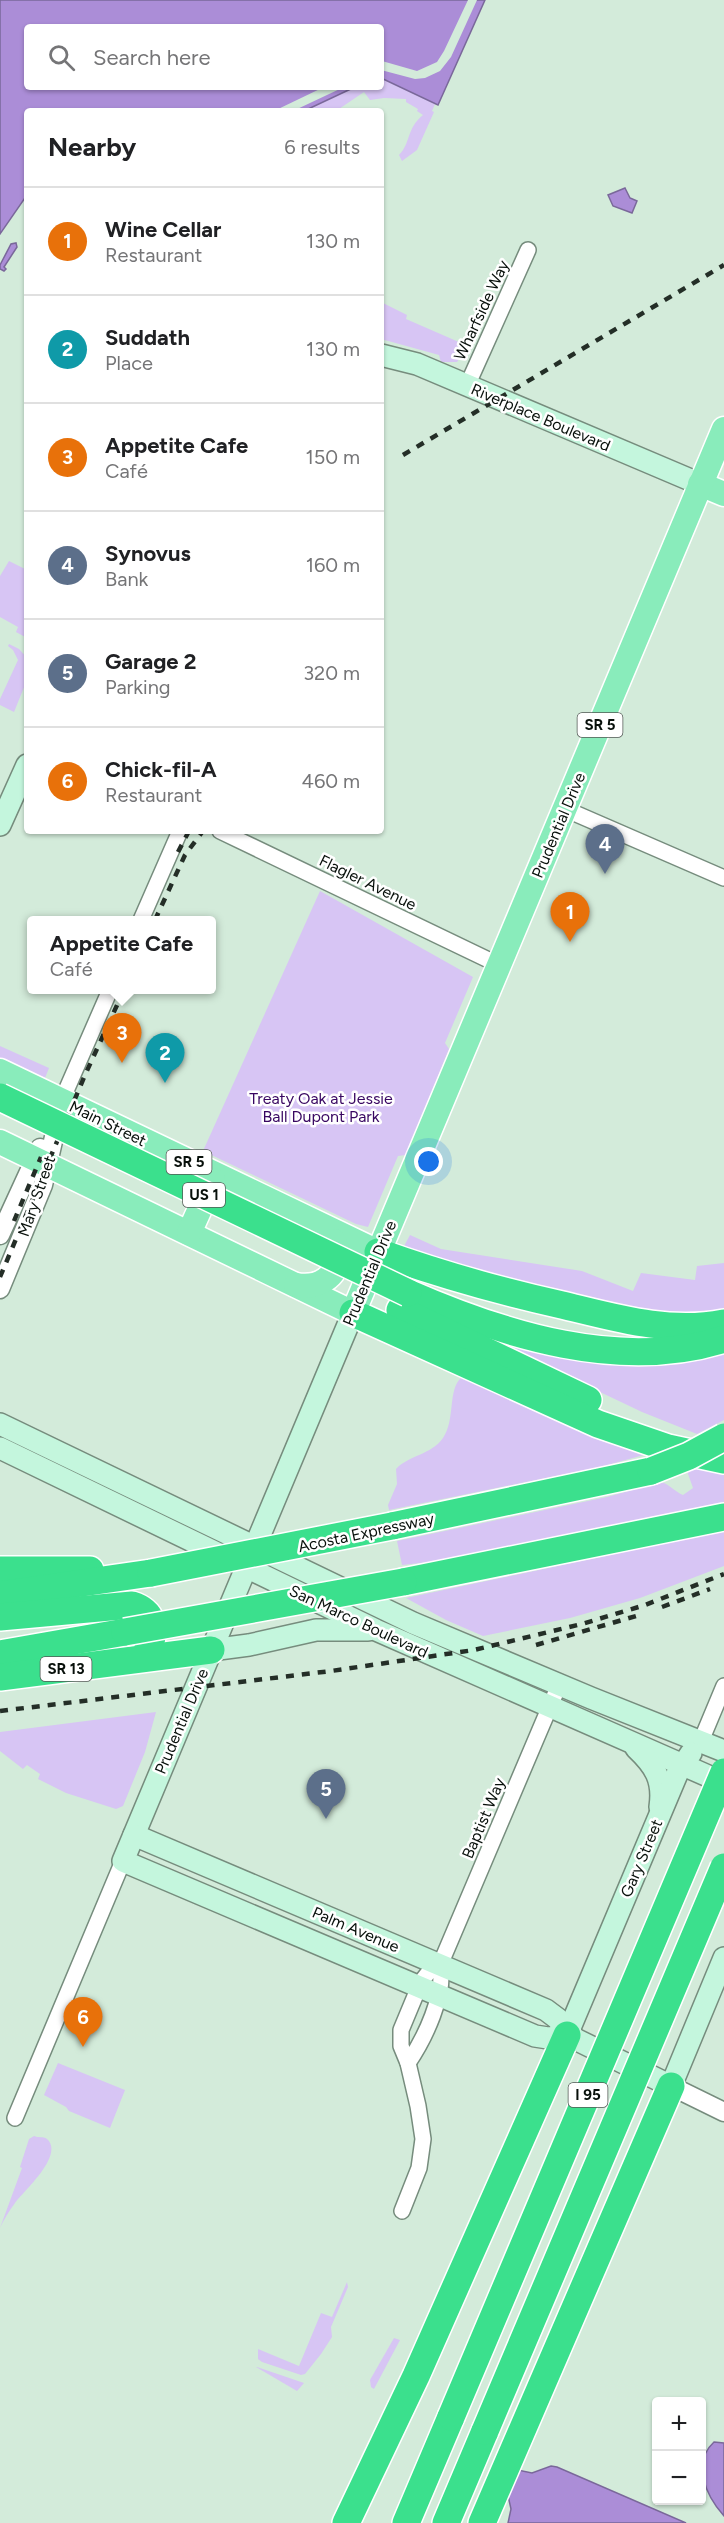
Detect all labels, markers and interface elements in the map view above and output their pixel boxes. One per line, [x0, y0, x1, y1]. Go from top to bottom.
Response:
search box [24, 24, 384, 90]
icon: search [45, 41, 78, 74]
text: Search here [93, 44, 211, 71]
text: Nearby [48, 131, 136, 163]
text: 6 results [284, 135, 360, 159]
text: Wine Cellar [105, 216, 221, 243]
text: 1 [63, 229, 72, 253]
text: 130 m [306, 229, 360, 253]
text: Restaurant [105, 243, 202, 267]
street label: Wharfside Way [450, 257, 513, 363]
text: Suddath [105, 324, 190, 351]
text: 2 [62, 337, 73, 361]
text: 130 m [306, 337, 360, 361]
text: Place [105, 351, 153, 375]
street label: Riverplace Boulevard [468, 379, 613, 455]
text: Appetite Cafe [105, 432, 248, 459]
text: 3 [62, 445, 73, 469]
text: 150 m [305, 445, 360, 469]
text: Café [105, 459, 148, 483]
text: Synovus [105, 540, 191, 567]
text: 4 [61, 553, 74, 577]
text: 160 m [306, 553, 360, 577]
text: Bank [105, 567, 148, 591]
text: Garage 2 [105, 648, 197, 675]
text: 5 [62, 661, 73, 685]
text: 320 m [303, 661, 360, 685]
text: Parking [105, 675, 171, 699]
road number: SR 5 [578, 713, 622, 737]
text: Chick-fil-A [105, 756, 217, 783]
text: 6 [62, 769, 73, 793]
text: 460 m [301, 769, 360, 793]
street label: Prudential Drive [528, 769, 589, 881]
text: Restaurant [105, 783, 202, 807]
pin: 4 [586, 824, 624, 874]
street label: Flagler Avenue [316, 851, 420, 914]
pin: 1 [550, 892, 590, 942]
popup [27, 916, 216, 994]
text: Appetite Cafe [50, 930, 193, 957]
text: Café [50, 957, 93, 981]
pin: 3 [102, 1014, 142, 1063]
pin: 2 [146, 1034, 184, 1083]
park label: Treaty Oak at Jessie Ball Dupont Park [249, 1089, 393, 1126]
street label: Main Street [66, 1097, 149, 1150]
your location [414, 1147, 443, 1176]
road number: SR 5 [166, 1150, 212, 1174]
street label: Mary Street [14, 1153, 59, 1239]
road number: US 1 [183, 1183, 225, 1207]
street label: Prudential Drive [339, 1217, 400, 1329]
street label: Acosta Expressway [296, 1509, 436, 1556]
street label: San Marco Boulevard [286, 1581, 431, 1662]
road number: SR 13 [40, 1657, 92, 1681]
street label: Prudential Drive [151, 1665, 212, 1777]
pin: 5 [306, 1770, 346, 1819]
street label: Baptist Way [458, 1774, 509, 1861]
street label: Gary Street [617, 1816, 666, 1900]
street label: Palm Avenue [310, 1903, 402, 1956]
pin: 6 [64, 1998, 103, 2047]
road number: I 95 [568, 2083, 608, 2107]
map controls [652, 2397, 706, 2505]
button: + [652, 2397, 706, 2451]
button: − [652, 2451, 706, 2505]

